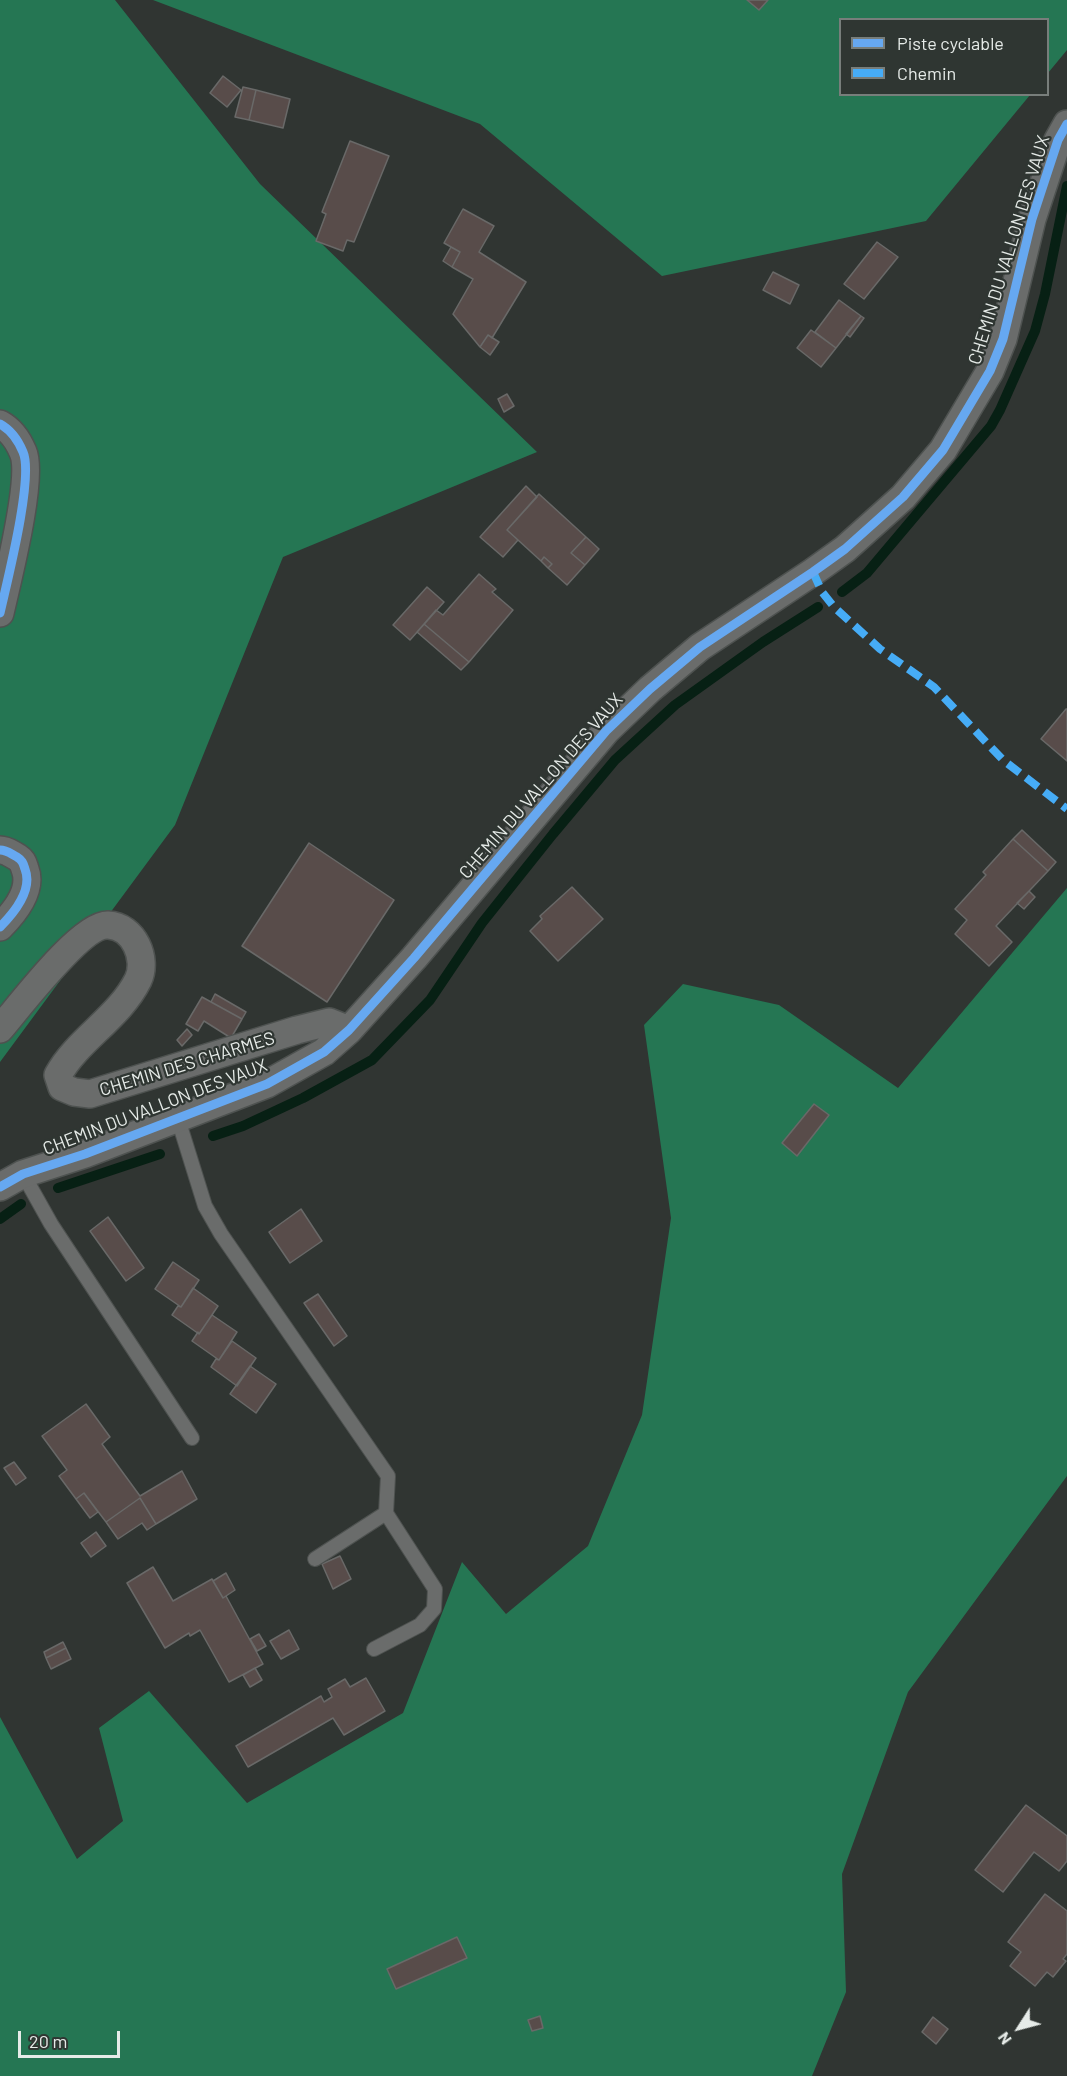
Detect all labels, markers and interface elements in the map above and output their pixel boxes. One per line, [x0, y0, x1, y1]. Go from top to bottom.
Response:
legend [839, 18, 1049, 96]
text: Piste cyclable [897, 32, 1004, 54]
text: Chemin [897, 62, 956, 84]
street label: CHEMIN DU VALLON DES VAUX [964, 133, 1054, 367]
street label: CHEMIN DU VALLON DES VAUX [455, 689, 627, 883]
street label: CHEMIN DES CHARMES [97, 1027, 277, 1101]
street label: CHEMIN DU VALLON DES VAUX [40, 1054, 270, 1160]
north arrow [989, 1998, 1049, 2058]
scale bar [21, 2019, 123, 2057]
text: N [993, 2029, 1015, 2049]
text: 20 m [29, 2030, 67, 2052]

